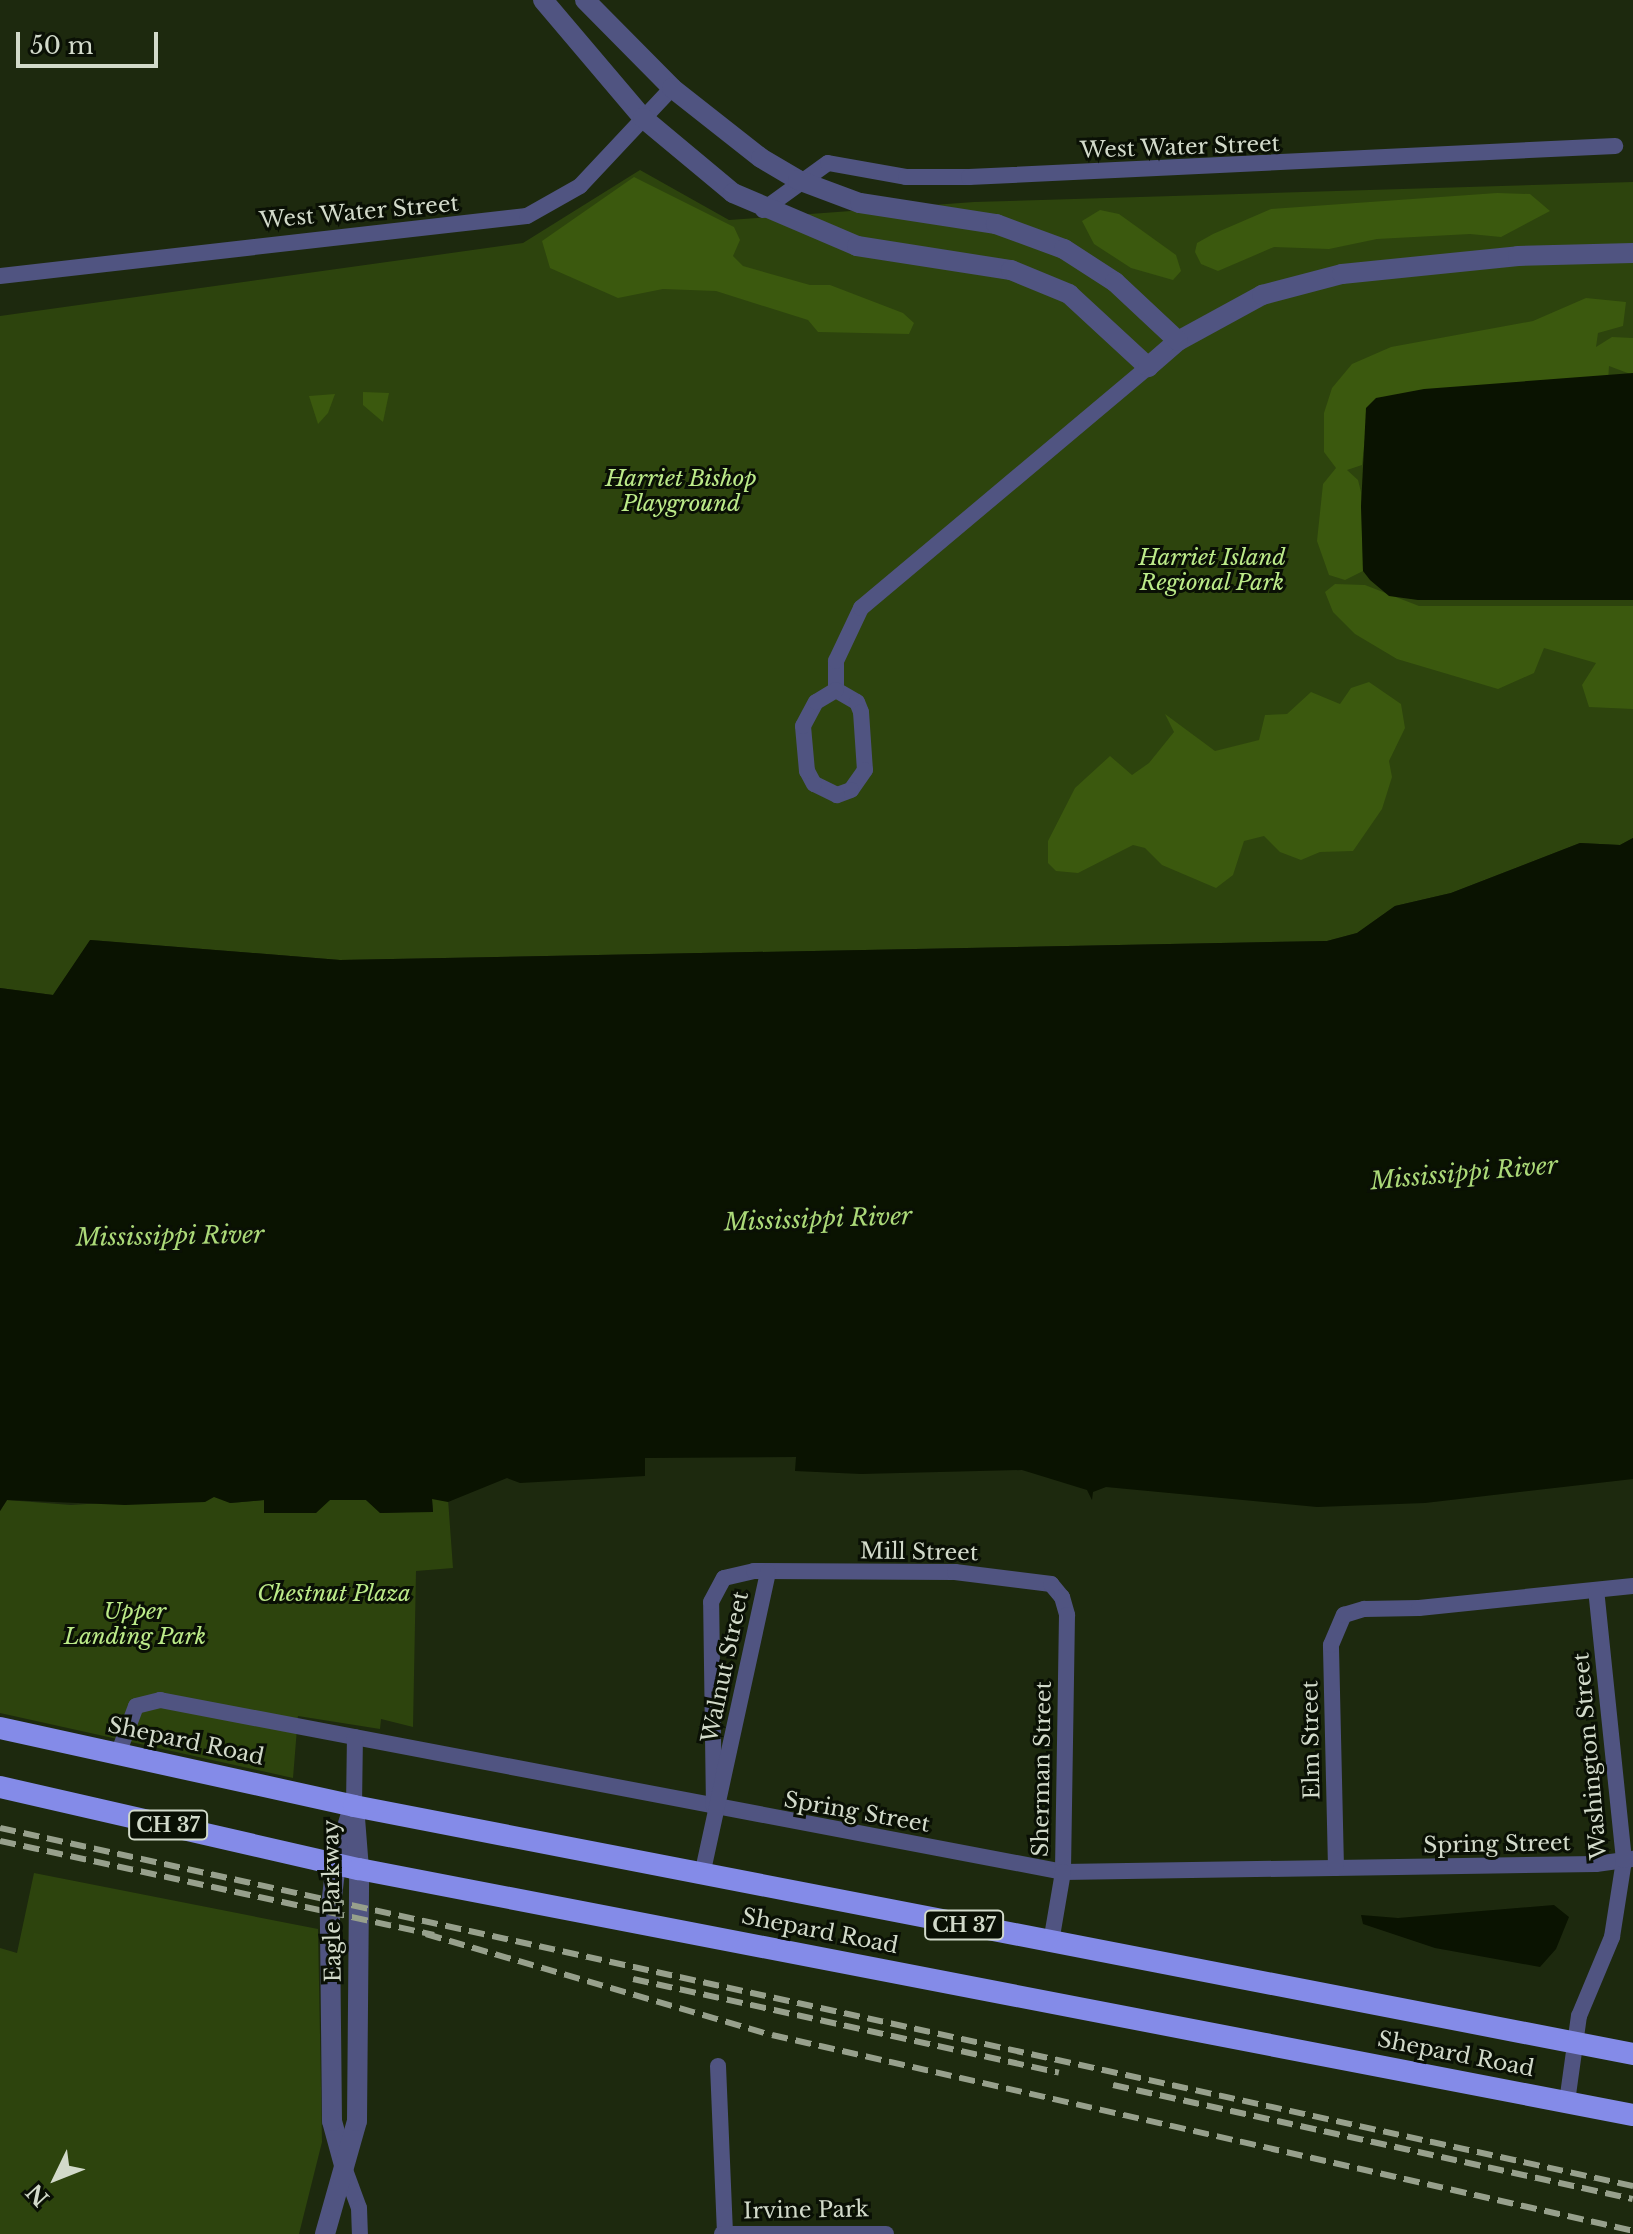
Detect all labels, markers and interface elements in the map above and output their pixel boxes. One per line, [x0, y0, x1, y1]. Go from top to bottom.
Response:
scale bar [20, 16, 162, 66]
text: 50 m [30, 31, 93, 60]
street label: West Water Street [1079, 130, 1281, 164]
street label: West Water Street [258, 190, 460, 234]
park label: Harriet Bishop Playground [605, 465, 757, 516]
park label: Harriet Island Regional Park [1138, 544, 1286, 596]
water label: Mississippi River [1369, 1150, 1559, 1196]
water label: Mississippi River [723, 1201, 913, 1237]
water label: Mississippi River [75, 1220, 265, 1252]
street label: Mill Street [860, 1538, 978, 1566]
park label: Chestnut Plaza [257, 1581, 411, 1607]
street label: Walnut Street [696, 1589, 754, 1745]
park label: Upper Landing Park [64, 1598, 206, 1650]
street label: Washington Street [1568, 1652, 1612, 1860]
street label: Elm Street [1297, 1680, 1325, 1800]
street label: Sherman Street [1027, 1681, 1057, 1857]
street label: Shepard Road [105, 1712, 267, 1770]
street label: Spring Street [782, 1786, 932, 1838]
road number: CH 37 [128, 1809, 208, 1841]
street label: Eagle Parkway [317, 1819, 347, 1983]
street label: Spring Street [1423, 1830, 1571, 1858]
street label: Shepard Road [739, 1903, 901, 1959]
road number: CH 37 [924, 1909, 1004, 1941]
street label: Shepard Road [1375, 2026, 1537, 2082]
north arrow [16, 2138, 96, 2218]
text: N [21, 2178, 55, 2211]
street label: Irvine Park [743, 2196, 869, 2224]

